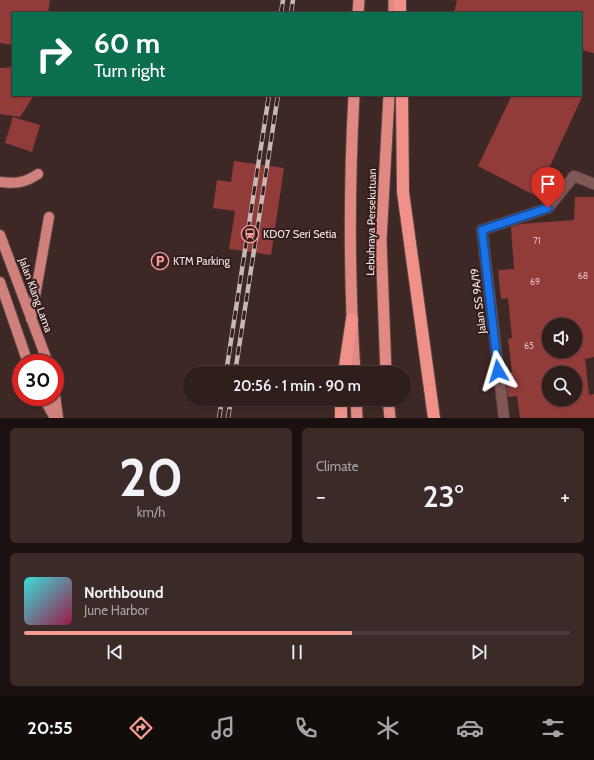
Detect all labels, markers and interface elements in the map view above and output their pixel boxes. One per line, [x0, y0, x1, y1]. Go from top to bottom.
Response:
text: 60 m [94, 26, 160, 60]
icon: right [28, 28, 80, 80]
text: Turn right [94, 60, 165, 82]
pin [531, 167, 565, 208]
street label: Lebuhraya Persekutuan [363, 168, 379, 276]
icon: arrive [537, 173, 559, 195]
station icon: KD07 Seri Setia [240, 224, 260, 244]
place label: KD07 Seri Setia [263, 227, 337, 241]
house number: 71 [533, 235, 541, 246]
parking icon: KTM Parking [150, 251, 170, 271]
place label: KTM Parking [173, 254, 231, 268]
street label: Jalan Klang Lama [16, 255, 56, 335]
street label: Jalan SS 9A/19 [467, 267, 489, 336]
house number: 68 [578, 270, 588, 281]
house number: 69 [530, 276, 540, 287]
map controls [542, 318, 582, 406]
button: sound [542, 318, 582, 358]
house number: 65 [524, 340, 534, 351]
position arrow [477, 350, 519, 392]
speed limit sign: 30 [12, 354, 64, 406]
button: search [542, 366, 582, 406]
text: 20:56 · 1 min · 90 m [233, 377, 361, 395]
text: 20 [119, 446, 183, 509]
text: Climate [316, 458, 358, 474]
text: 23° [423, 478, 463, 515]
text: − [316, 483, 326, 510]
text: + [560, 483, 570, 510]
text: km/h [137, 504, 165, 520]
text: Northbound [84, 584, 164, 602]
text: June Harbor [84, 602, 149, 618]
icon: previous [104, 641, 126, 663]
icon: pause [286, 641, 308, 663]
icon: next [468, 641, 490, 663]
icon: directions [127, 714, 155, 742]
icon: music [209, 714, 237, 742]
icon: phone [292, 714, 320, 742]
icon: climate [374, 714, 402, 742]
icon: car [456, 714, 484, 742]
icon: filters [539, 714, 567, 742]
text: 20:55 [27, 717, 73, 739]

